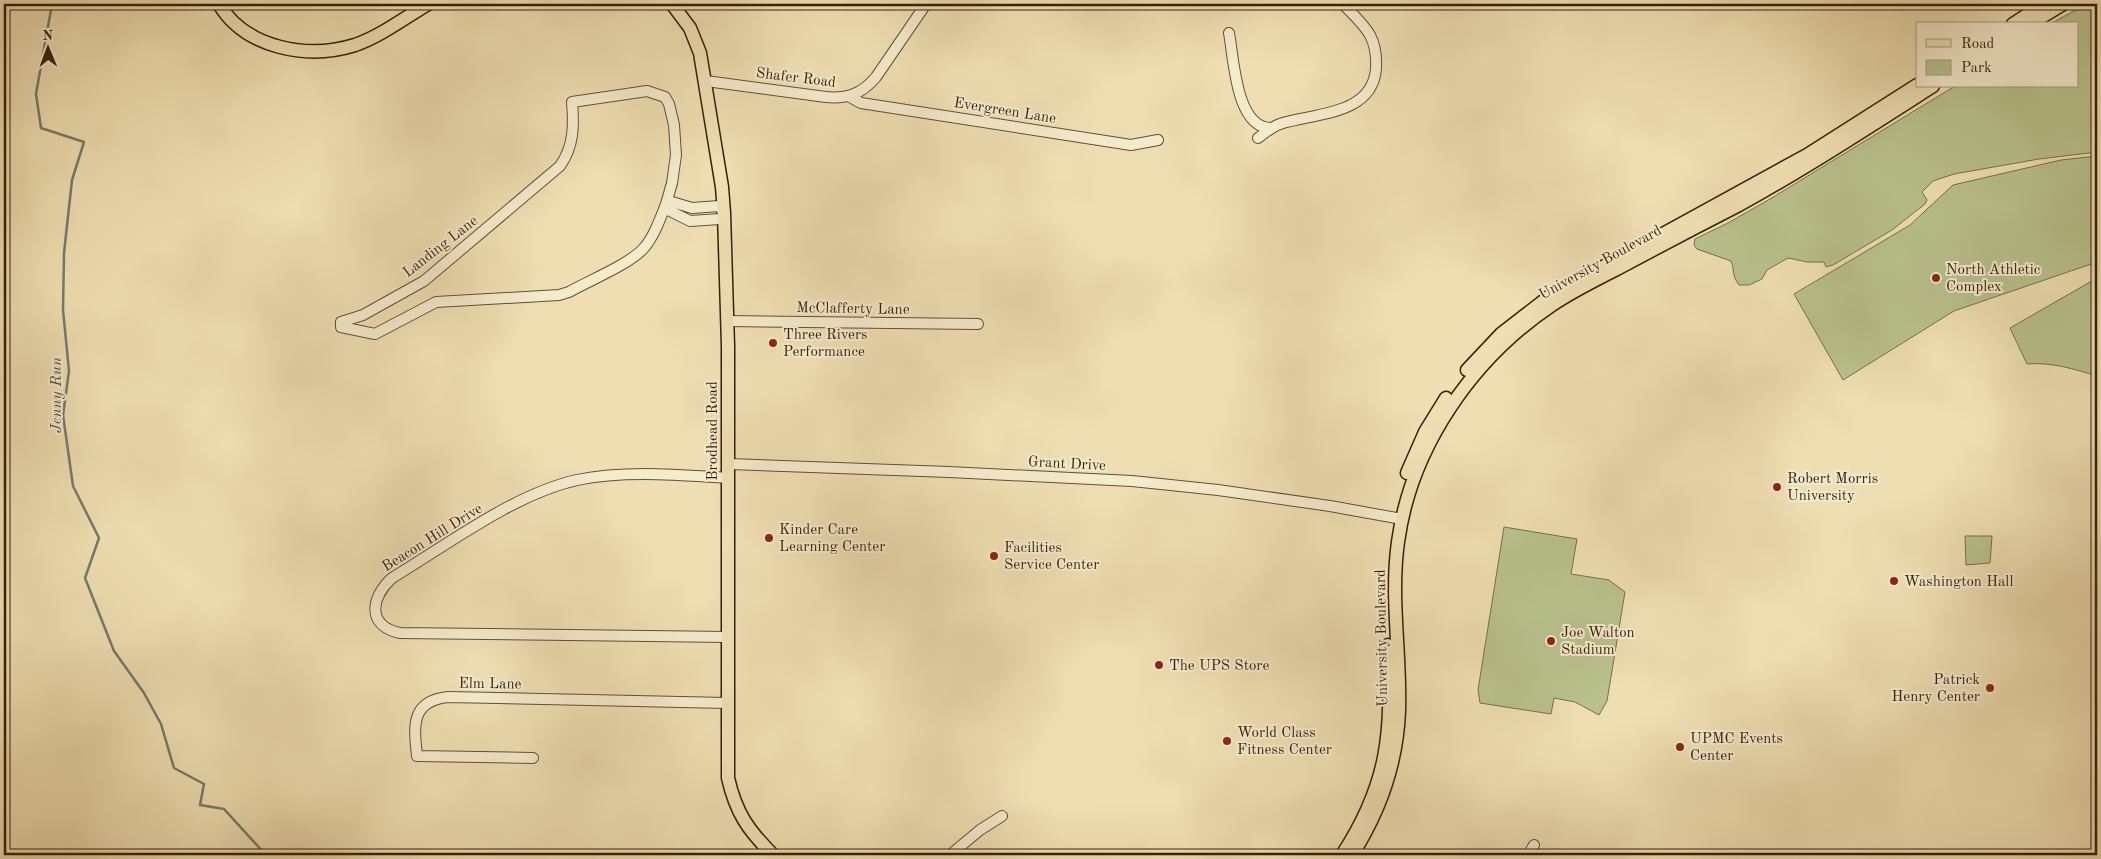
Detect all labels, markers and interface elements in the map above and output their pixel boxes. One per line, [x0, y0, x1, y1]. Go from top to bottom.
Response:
north arrow [22, 22, 72, 72]
legend [1916, 22, 2078, 88]
text: N [42, 29, 54, 43]
text: Road [1961, 37, 1995, 52]
text: Park [1961, 61, 1992, 76]
street label: Shafer Road [755, 66, 837, 91]
street label: Evergreen Lane [953, 96, 1057, 127]
street label: Landing Lane [401, 213, 481, 281]
street label: University Boulevard [1537, 223, 1665, 303]
place label: North Athletic Complex [1946, 263, 2041, 295]
marker: North Athletic Complex [1930, 272, 1942, 284]
street label: McClafferty Lane [796, 301, 910, 318]
place label: Three Rivers Performance [783, 328, 868, 360]
marker: Three Rivers Performance [767, 337, 779, 349]
water label: Jenny Run [49, 357, 65, 433]
street label: Brodhead Road [706, 381, 721, 481]
street label: Grant Drive [1028, 455, 1106, 474]
place label: Robert Morris University [1787, 472, 1878, 504]
marker: Robert Morris University [1771, 481, 1783, 493]
street label: Beacon Hill Drive [380, 501, 486, 575]
place label: Kinder Care Learning Center [779, 523, 885, 555]
marker: Kinder Care Learning Center [763, 532, 775, 544]
place label: Facilities Service Center [1004, 541, 1099, 573]
marker: Facilities Service Center [988, 550, 1000, 562]
street label: University Boulevard [1374, 569, 1391, 707]
marker: Washington Hall [1888, 575, 1900, 587]
place label: Washington Hall [1904, 575, 2013, 590]
place label: Joe Walton Stadium [1561, 626, 1635, 658]
marker: Joe Walton Stadium [1545, 635, 1557, 647]
marker: The UPS Store [1153, 659, 1165, 671]
place label: The UPS Store [1169, 659, 1270, 674]
place label: Patrick Henry Center [1892, 673, 1980, 705]
street label: Elm Lane [458, 676, 522, 693]
marker: Patrick Henry Center [1984, 682, 1996, 694]
place label: World Class Fitness Center [1237, 726, 1332, 758]
place label: UPMC Events Center [1690, 732, 1783, 764]
marker: World Class Fitness Center [1221, 735, 1233, 747]
marker: UPMC Events Center [1674, 741, 1686, 753]

